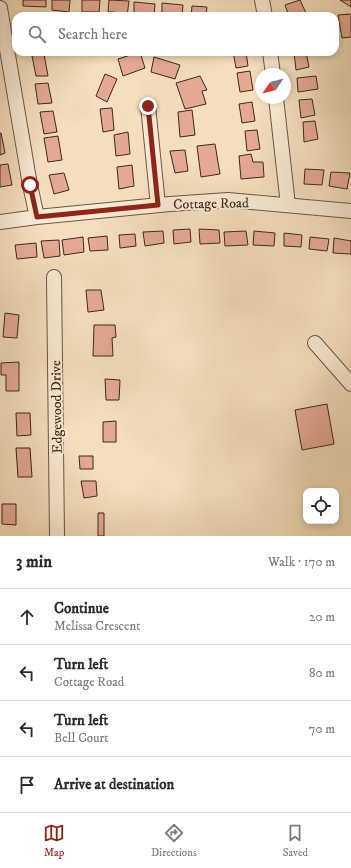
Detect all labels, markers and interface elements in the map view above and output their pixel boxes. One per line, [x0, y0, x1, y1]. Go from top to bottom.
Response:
search box [12, 12, 339, 56]
icon: search [26, 23, 48, 45]
text: Search here [58, 25, 127, 44]
north arrow [255, 68, 291, 104]
route end [139, 97, 157, 115]
route start [21, 176, 39, 194]
street label: Cottage Road [173, 194, 249, 214]
street label: Edgewood Drive [47, 360, 67, 454]
map controls [303, 488, 339, 524]
button: locate [303, 488, 339, 524]
text: 3 min [16, 551, 52, 573]
text: Walk · 170 m [268, 554, 335, 570]
text: Continue [54, 599, 109, 618]
icon: ahead [16, 606, 38, 628]
text: 20 m [309, 609, 335, 625]
text: Melissa Crescent [54, 618, 140, 634]
text: Turn left [54, 655, 108, 674]
icon: left [16, 662, 38, 684]
text: 80 m [309, 665, 335, 681]
text: Cottage Road [54, 674, 124, 690]
text: Turn left [54, 711, 108, 730]
icon: left [16, 718, 38, 740]
text: 70 m [309, 721, 335, 737]
text: Bell Court [54, 730, 108, 746]
icon: arrive [16, 774, 38, 796]
text: Arrive at destination [54, 775, 174, 794]
tab: Map [43, 822, 65, 860]
tab: Directions [151, 822, 197, 860]
tab: Saved [283, 822, 308, 860]

